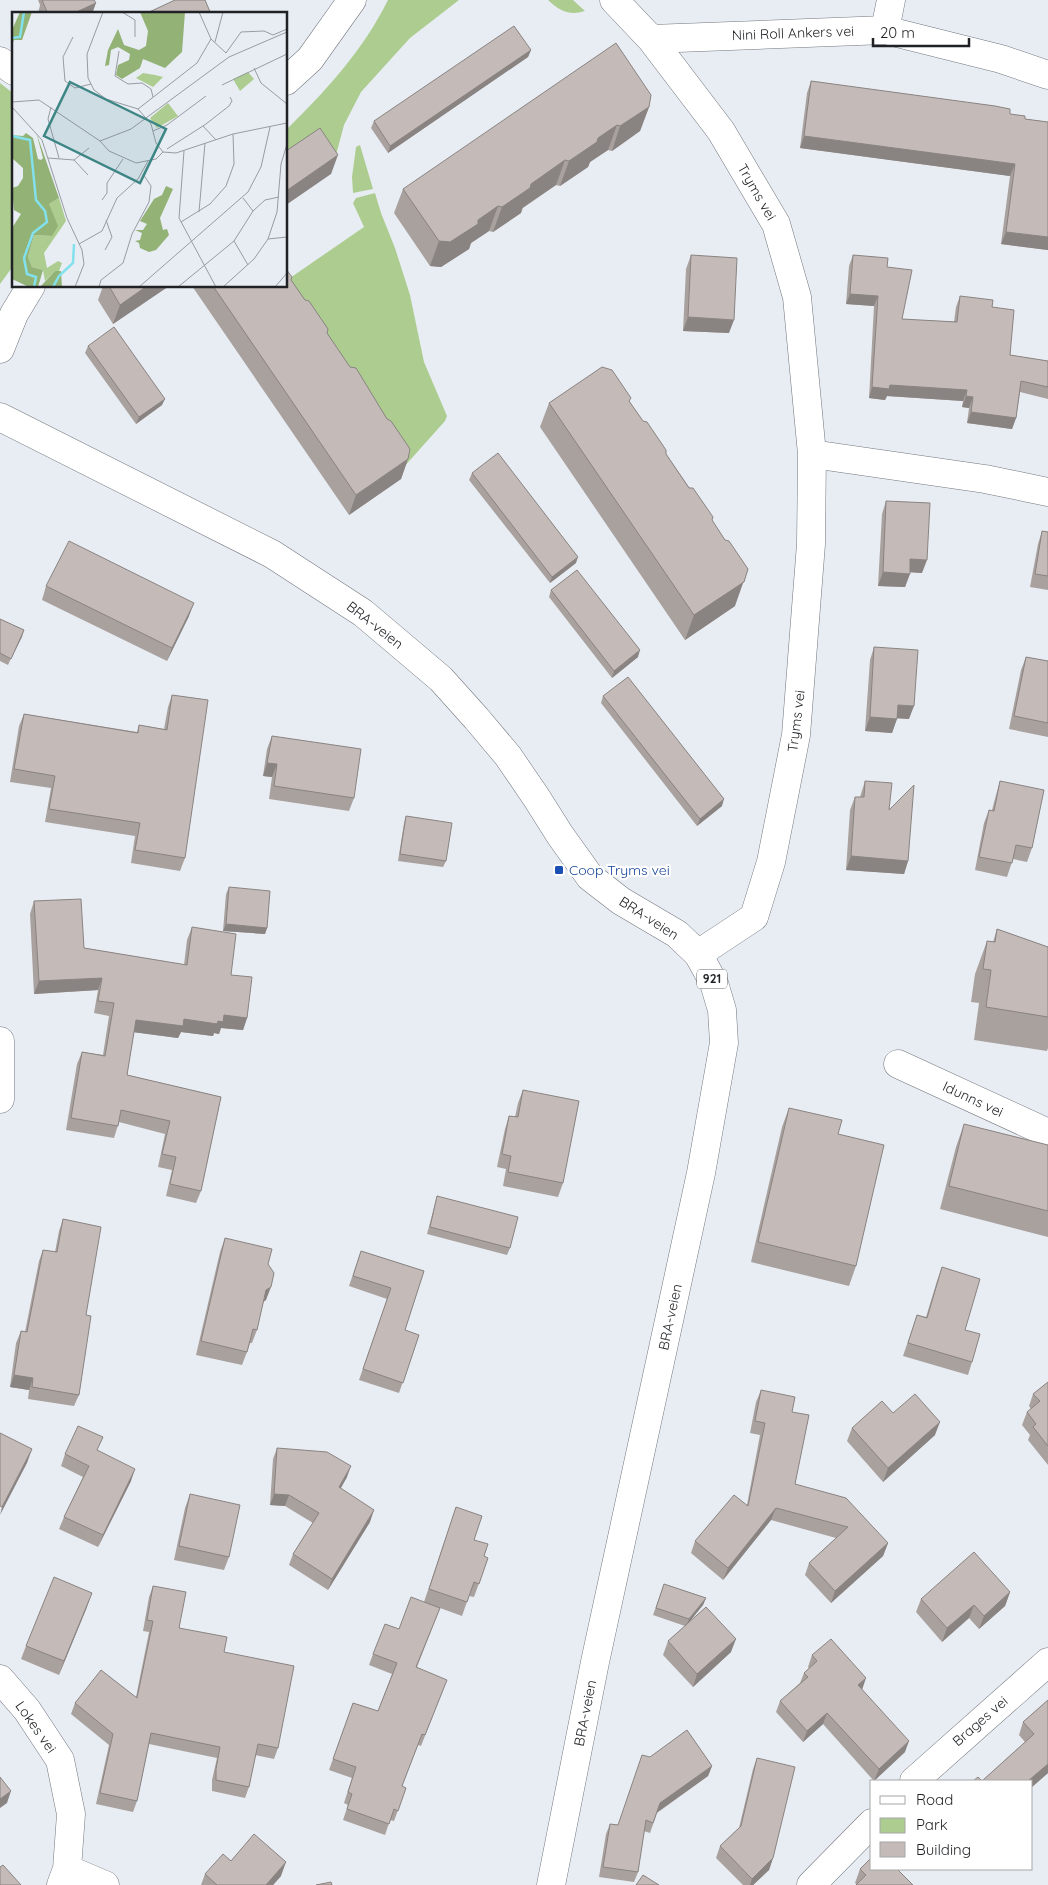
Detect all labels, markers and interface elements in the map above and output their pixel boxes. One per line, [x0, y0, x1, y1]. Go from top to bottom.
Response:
inset map [12, 12, 288, 288]
scale bar [873, 15, 969, 47]
street label: Nini Roll Ankers vei [732, 22, 854, 44]
text: 20 m [880, 23, 915, 42]
street label: Tryms vei [734, 160, 780, 224]
street label: BRA-veien [343, 597, 407, 653]
street label: Tryms vei [783, 689, 809, 753]
place label: Coop Tryms vei [569, 861, 670, 879]
marker: Coop Tryms vei [553, 864, 565, 876]
street label: BRA-veien [616, 892, 682, 944]
road number: 921 [697, 970, 727, 989]
street label: Idunns vei [940, 1077, 1006, 1121]
street label: BRA-veien [654, 1282, 686, 1352]
street label: BRA-veien [570, 1678, 600, 1748]
street label: Brages vei [949, 1692, 1011, 1750]
street label: Lokes vei [12, 1697, 60, 1757]
legend [870, 1780, 1033, 1870]
text: Road [916, 1790, 953, 1809]
text: Park [916, 1815, 948, 1834]
text: Building [916, 1840, 971, 1859]

